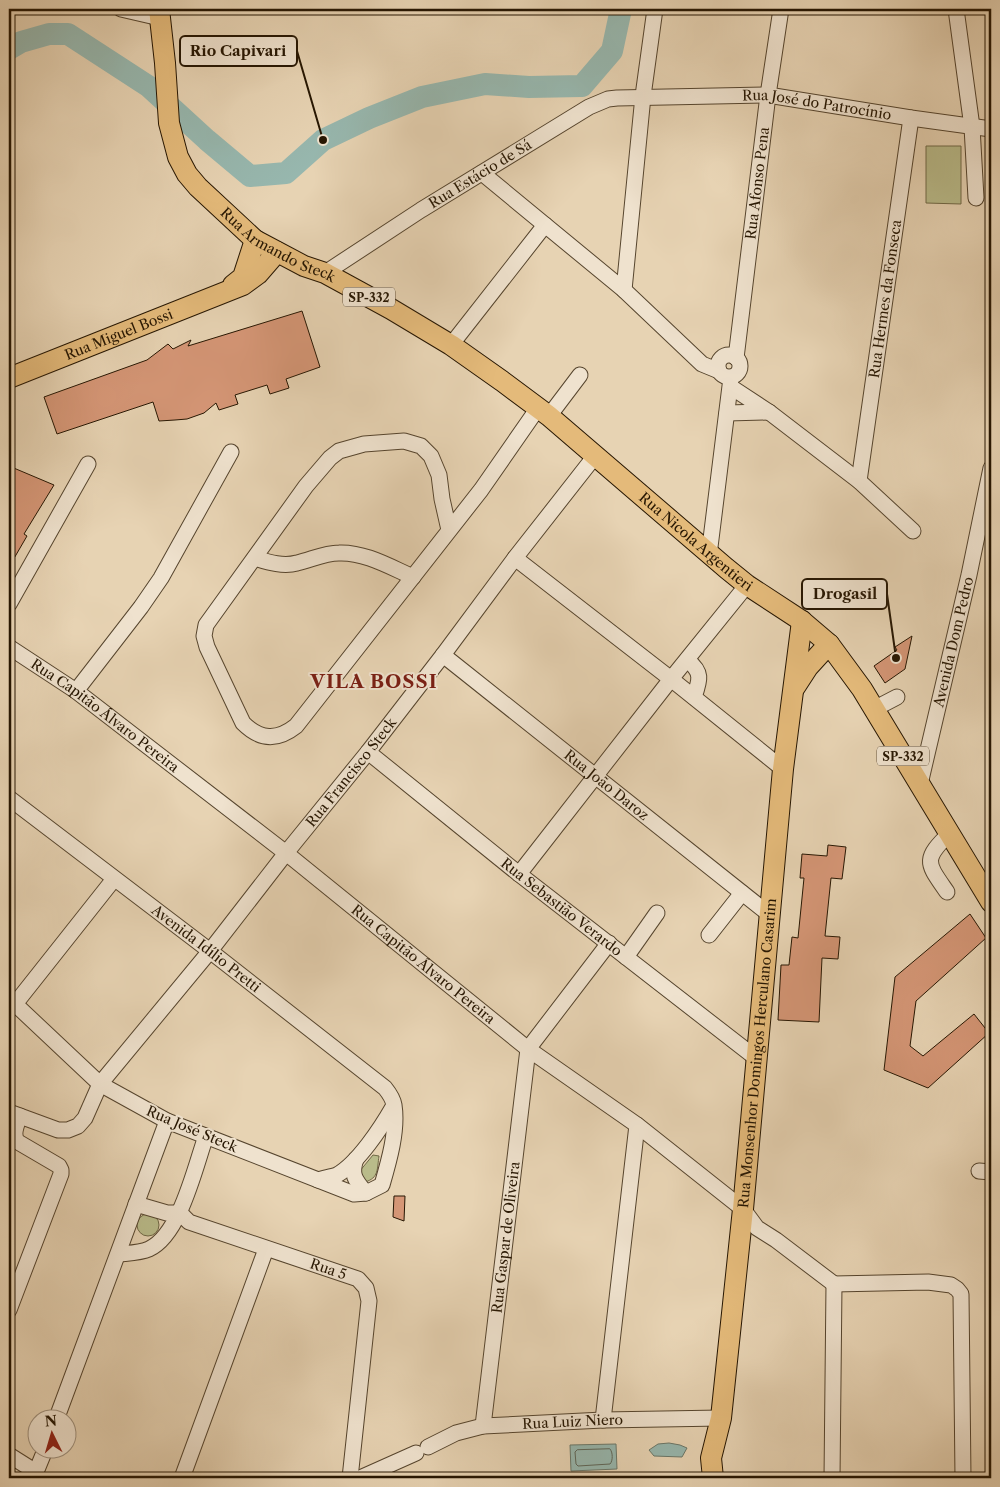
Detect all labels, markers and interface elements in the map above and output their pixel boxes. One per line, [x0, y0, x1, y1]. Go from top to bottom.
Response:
callout: Rio Capivari [180, 36, 297, 66]
text: Rio Capivari [190, 41, 287, 60]
street label: Rua José do Patrocínio [742, 86, 893, 124]
street label: Rua Afonso Pena [741, 125, 773, 241]
street label: Rua Estácio de Sá [425, 135, 535, 212]
street label: Rua Armando Steck [217, 204, 340, 286]
street label: Rua Hermes da Fonseca [865, 218, 905, 379]
road number: SP-332 [343, 288, 395, 306]
street label: Rua Miguel Bossi [62, 305, 175, 364]
street label: Rua Nicola Argentieri [636, 488, 756, 595]
street label: Avenida Dom Pedro [929, 575, 977, 710]
callout: Drogasil [802, 579, 887, 609]
text: Drogasil [813, 584, 877, 603]
street label: Rua Capitão Álvaro Pereira [28, 655, 183, 777]
district label: VILA BOSSI [309, 670, 438, 693]
street label: Rua Francisco Steck [302, 713, 401, 831]
street label: Rua João Daroz [561, 746, 653, 824]
road number: SP-332 [877, 746, 929, 766]
street label: Rua Sebastião Verardo [497, 854, 626, 960]
street label: Rua Monsenhor Domingos Herculano Casarim [734, 897, 780, 1209]
street label: Avenida Idílio Pretti [147, 900, 264, 996]
street label: Rua Capitão Álvaro Pereira [348, 901, 499, 1028]
street label: Rua José Steck [144, 1102, 241, 1157]
street label: Rua Gaspar de Oliveira [488, 1160, 524, 1314]
street label: Rua 5 [308, 1254, 349, 1283]
north arrow [28, 1410, 78, 1460]
street label: Rua Luiz Niero [522, 1411, 623, 1433]
text: N [44, 1412, 58, 1431]

